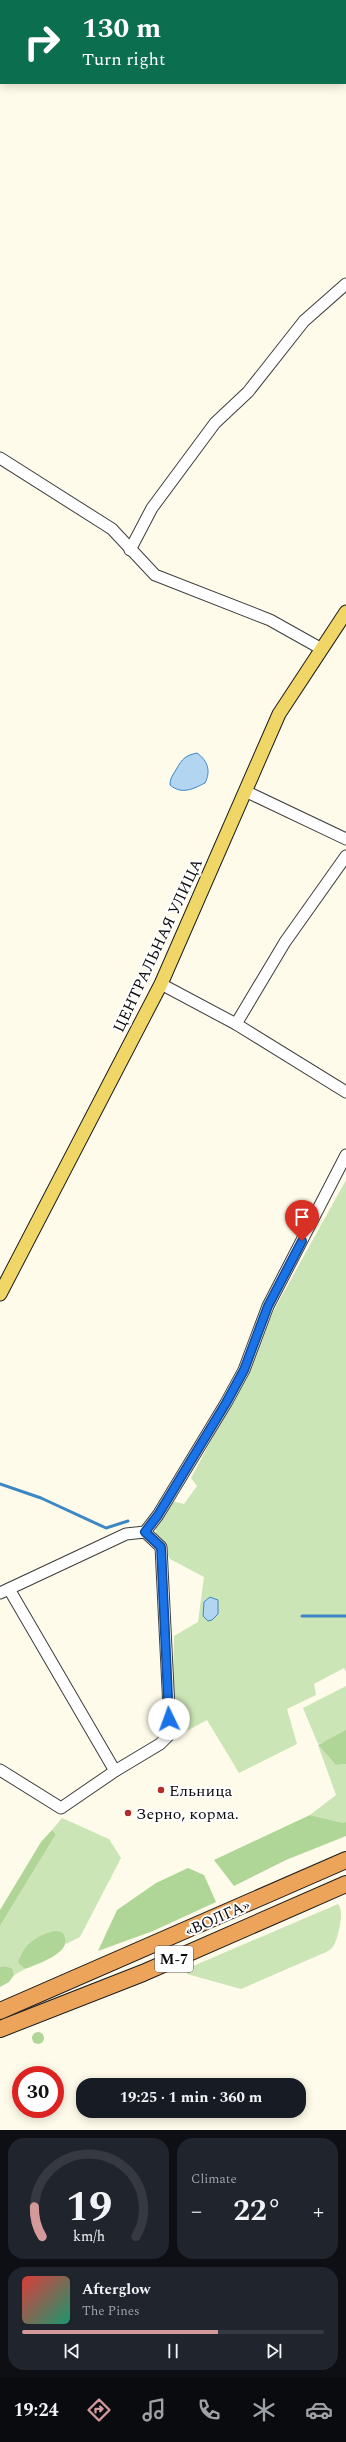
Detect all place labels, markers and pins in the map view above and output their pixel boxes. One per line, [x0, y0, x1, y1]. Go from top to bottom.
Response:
pin [285, 1200, 319, 1241]
place label: Ельница [169, 1779, 233, 1803]
marker: Ельница [156, 1785, 166, 1795]
place label: Зерно, корма. [136, 1802, 239, 1826]
marker: Зерно, корма. [123, 1808, 133, 1818]

